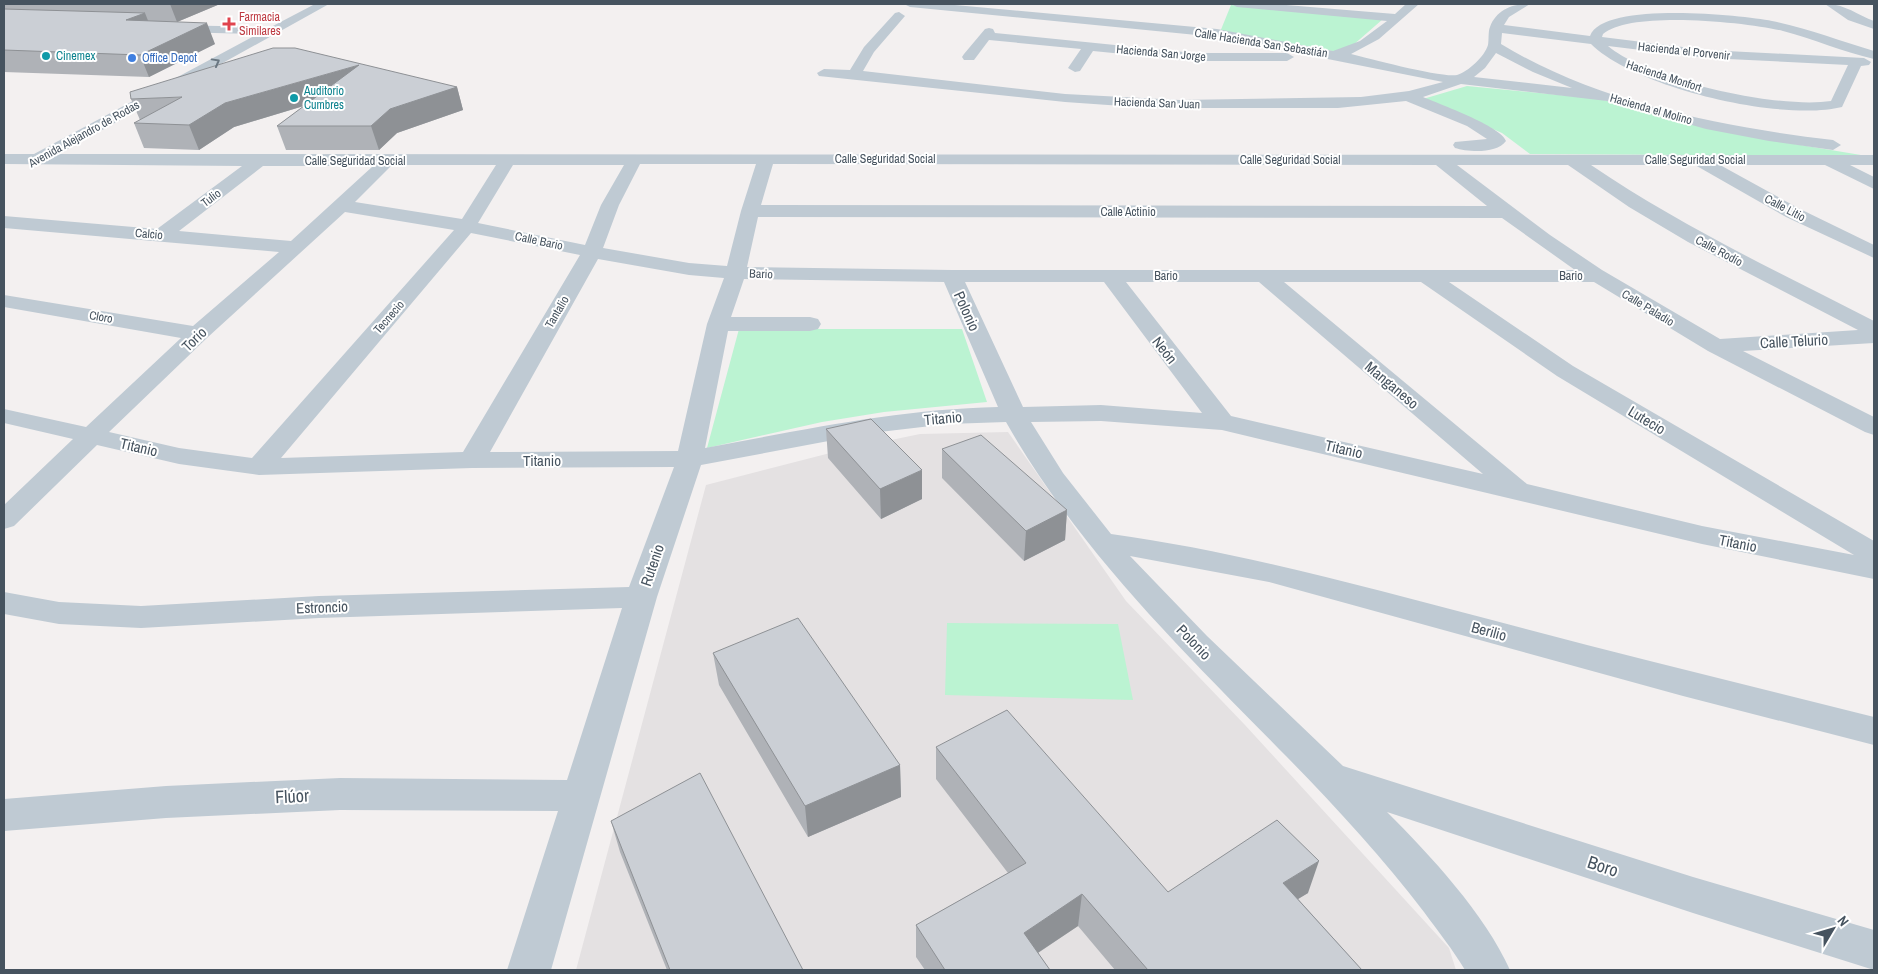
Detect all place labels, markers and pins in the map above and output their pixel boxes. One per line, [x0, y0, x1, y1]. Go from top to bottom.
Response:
place label: Farmacia Similares [239, 9, 281, 39]
marker: Farmacia Similares [223, 18, 235, 30]
place label: Cinemex [56, 48, 95, 64]
marker: Cinemex [40, 50, 52, 62]
place label: Office Depot [142, 50, 197, 66]
marker: Office Depot [126, 52, 138, 64]
place label: Auditorio Cumbres [303, 83, 344, 113]
marker: Auditorio Cumbres [288, 92, 300, 104]

